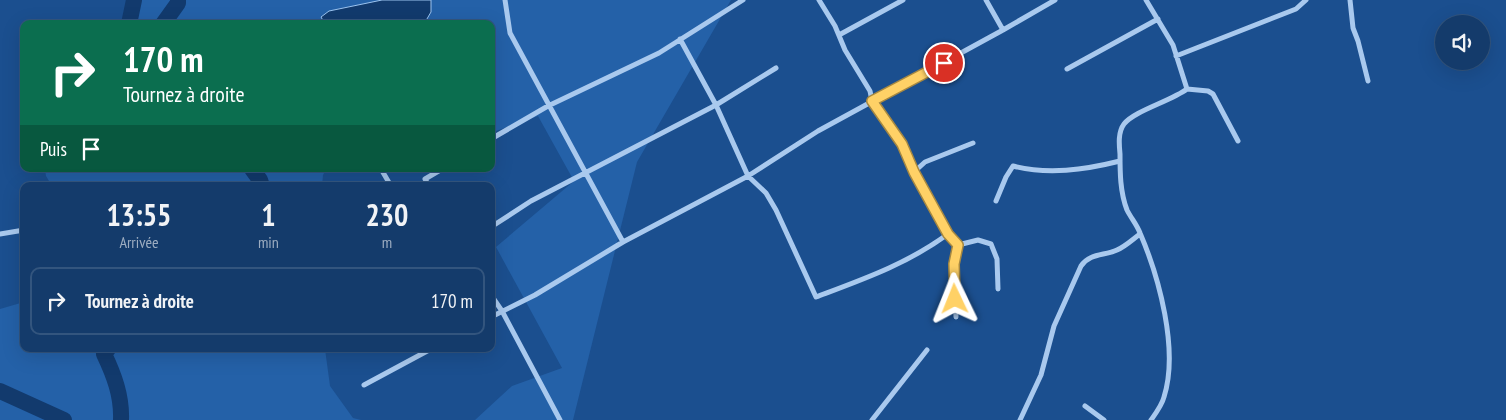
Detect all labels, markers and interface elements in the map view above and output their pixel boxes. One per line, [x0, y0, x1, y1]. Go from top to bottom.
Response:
map controls [1435, 15, 1490, 70]
button: sound [1435, 15, 1490, 70]
text: 170 m [123, 36, 204, 82]
icon: right [40, 40, 105, 105]
pin [923, 42, 965, 84]
icon: arrive [930, 49, 958, 77]
text: Tournez à droite [123, 80, 245, 108]
icon: arrive [77, 135, 105, 163]
text: Puis [40, 137, 67, 161]
text: 13:55 [107, 195, 171, 234]
text: 1 [261, 195, 276, 234]
text: 230 [365, 195, 408, 234]
text: Arrivée [119, 232, 159, 252]
text: min [258, 232, 279, 252]
text: m [382, 232, 392, 252]
position arrow [928, 272, 980, 324]
icon: right [42, 287, 70, 315]
text: Tournez à droite [85, 289, 194, 313]
text: 170 m [431, 289, 473, 313]

